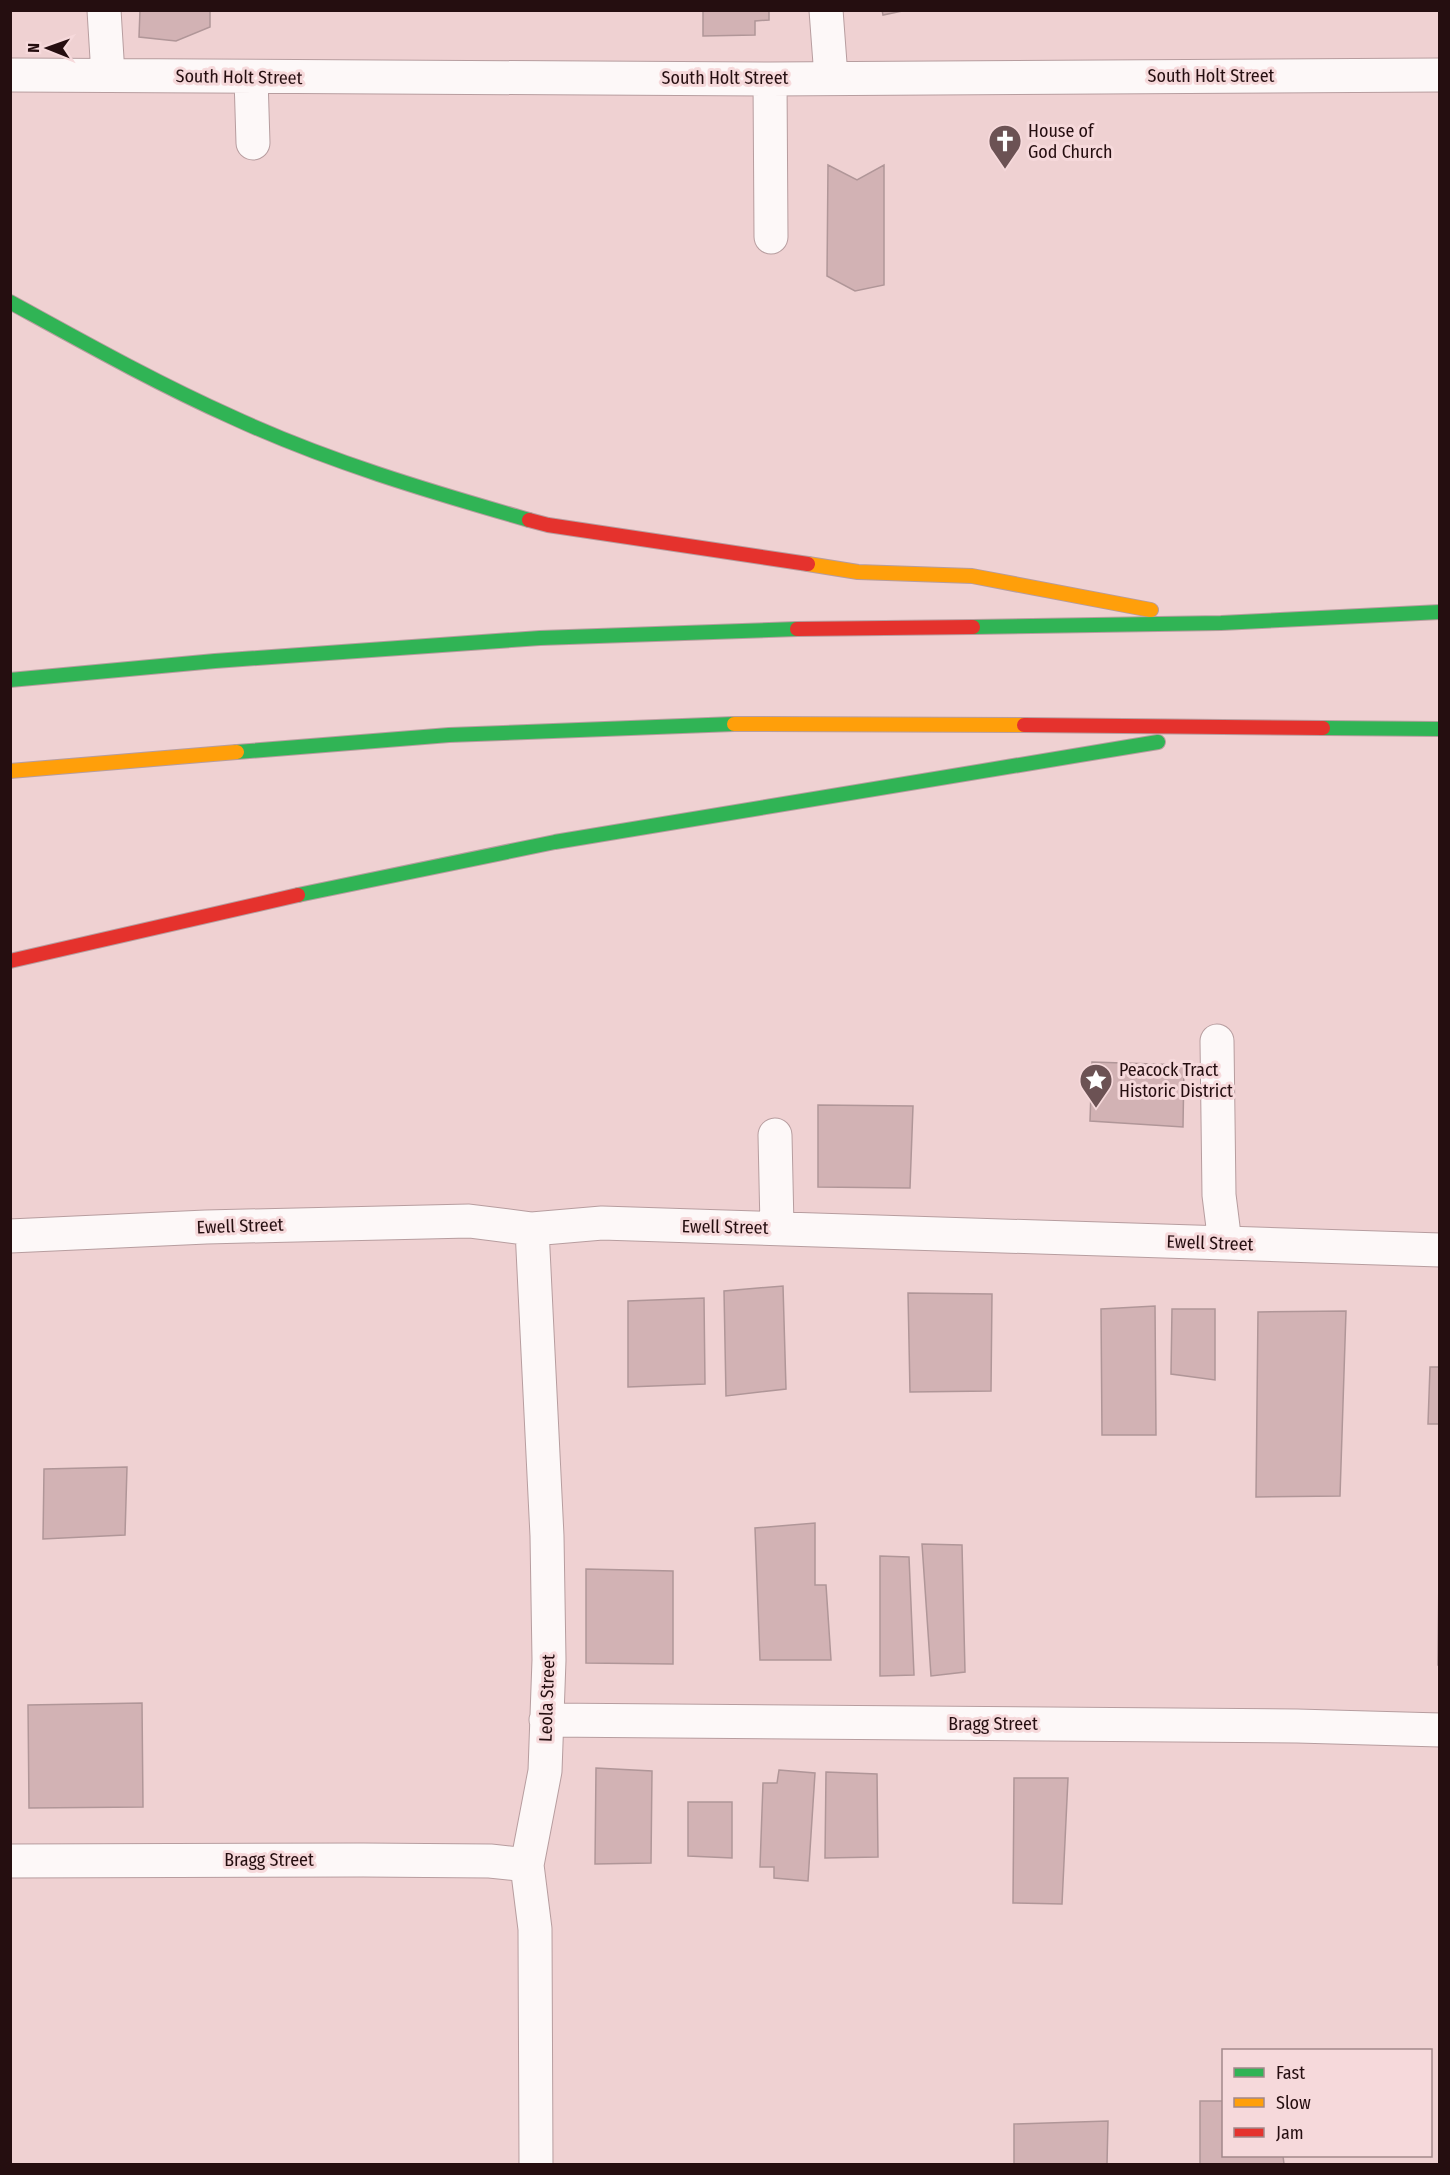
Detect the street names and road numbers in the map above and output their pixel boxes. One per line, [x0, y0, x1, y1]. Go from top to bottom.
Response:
street label: South Holt Street [175, 65, 303, 89]
street label: South Holt Street [1148, 65, 1275, 87]
street label: South Holt Street [662, 67, 789, 89]
street label: Ewell Street [196, 1213, 284, 1239]
street label: Ewell Street [681, 1215, 769, 1239]
street label: Ewell Street [1166, 1230, 1254, 1256]
street label: Leola Street [534, 1654, 560, 1742]
street label: Bragg Street [948, 1713, 1038, 1735]
street label: Bragg Street [224, 1849, 314, 1871]

